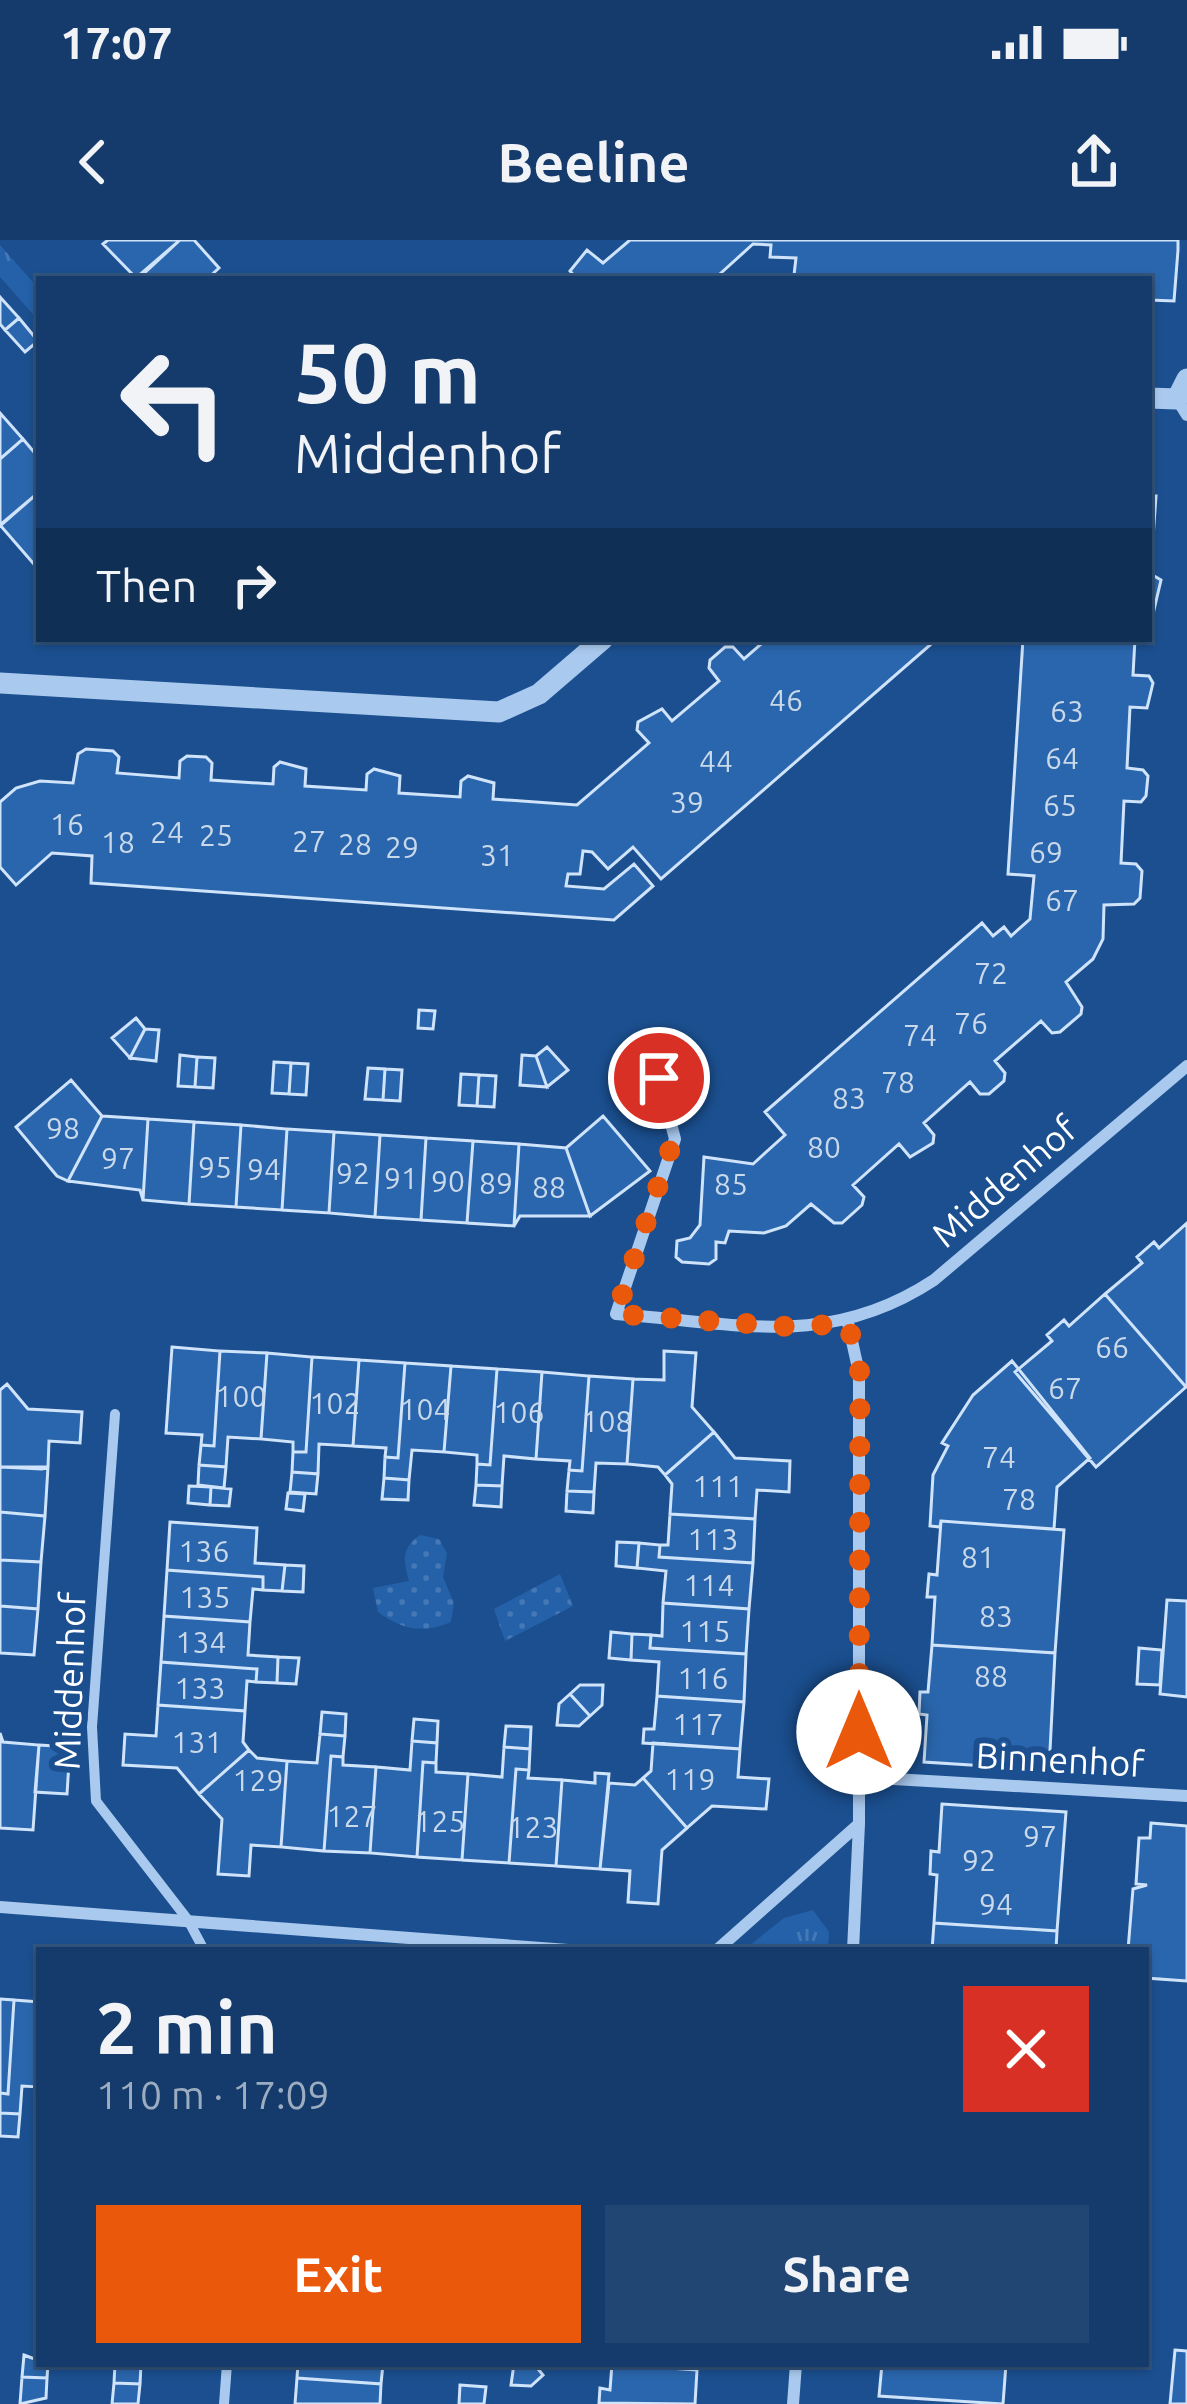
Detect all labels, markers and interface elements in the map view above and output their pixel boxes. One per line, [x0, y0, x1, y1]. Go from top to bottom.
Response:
text: 17:07 [60, 17, 173, 68]
icon: back [60, 129, 126, 195]
icon: share [1061, 129, 1127, 195]
text: Beeline [497, 132, 690, 192]
icon: left [96, 324, 252, 480]
text: 50 m [294, 325, 481, 419]
text: Middenhof [294, 423, 561, 483]
icon: right [221, 552, 287, 618]
text: Then [96, 560, 197, 611]
house number: 46 [769, 683, 803, 717]
house number: 63 [1050, 694, 1084, 728]
house number: 64 [1045, 741, 1079, 775]
house number: 44 [699, 744, 733, 778]
house number: 39 [670, 785, 704, 819]
house number: 65 [1043, 788, 1077, 822]
house number: 16 [50, 807, 84, 841]
house number: 24 [150, 815, 184, 849]
house number: 25 [199, 818, 233, 852]
house number: 27 [292, 824, 326, 858]
house number: 18 [101, 825, 135, 859]
house number: 28 [338, 827, 372, 861]
house number: 29 [385, 830, 419, 864]
house number: 69 [1029, 835, 1063, 869]
house number: 31 [480, 838, 514, 872]
house number: 67 [1045, 883, 1079, 917]
house number: 72 [974, 956, 1008, 990]
house number: 76 [954, 1006, 988, 1040]
house number: 74 [903, 1018, 937, 1052]
pin [608, 1027, 710, 1129]
icon: arrive [626, 1045, 692, 1111]
house number: 78 [881, 1065, 915, 1099]
house number: 83 [832, 1081, 866, 1115]
street label: Middenhof [923, 1107, 1085, 1255]
house number: 98 [46, 1111, 80, 1145]
house number: 80 [807, 1130, 841, 1164]
house number: 97 [101, 1141, 135, 1175]
house number: 95 [198, 1150, 232, 1184]
house number: 94 [247, 1152, 281, 1186]
house number: 92 [336, 1156, 370, 1190]
house number: 91 [384, 1161, 418, 1195]
house number: 90 [431, 1164, 465, 1198]
house number: 89 [479, 1166, 513, 1200]
house number: 85 [714, 1167, 748, 1201]
house number: 88 [532, 1170, 566, 1204]
house number: 66 [1095, 1330, 1129, 1364]
house number: 67 [1048, 1371, 1082, 1405]
house number: 100 [216, 1379, 266, 1413]
house number: 102 [310, 1386, 360, 1420]
house number: 104 [400, 1392, 450, 1426]
house number: 106 [494, 1395, 544, 1429]
house number: 108 [582, 1404, 632, 1438]
house number: 74 [982, 1440, 1016, 1474]
house number: 111 [693, 1469, 743, 1503]
house number: 78 [1002, 1482, 1036, 1516]
house number: 113 [688, 1522, 738, 1556]
house number: 136 [179, 1534, 229, 1568]
house number: 81 [961, 1540, 995, 1574]
house number: 114 [684, 1568, 734, 1602]
house number: 135 [180, 1580, 230, 1614]
street label: Middenhof [45, 1591, 93, 1771]
house number: 83 [979, 1599, 1013, 1633]
house number: 115 [680, 1614, 730, 1648]
house number: 134 [176, 1625, 226, 1659]
house number: 88 [974, 1659, 1008, 1693]
house number: 116 [678, 1661, 728, 1695]
position arrow [796, 1669, 922, 1795]
house number: 133 [175, 1671, 225, 1705]
house number: 117 [673, 1707, 723, 1741]
house number: 131 [172, 1725, 222, 1759]
street label: Binnenhof [975, 1734, 1145, 1784]
house number: 119 [665, 1762, 715, 1796]
house number: 129 [233, 1763, 283, 1797]
house number: 127 [327, 1799, 377, 1833]
house number: 125 [415, 1804, 465, 1838]
house number: 123 [508, 1810, 558, 1844]
house number: 97 [1023, 1819, 1057, 1853]
house number: 92 [962, 1843, 996, 1877]
house number: 94 [979, 1887, 1013, 1921]
button: close [963, 1986, 1089, 2112]
text: 2 min [96, 1987, 278, 2068]
text: 110 m · 17:09 [96, 2073, 330, 2116]
button: Exit [96, 2205, 581, 2343]
button: Share [605, 2205, 1089, 2343]

